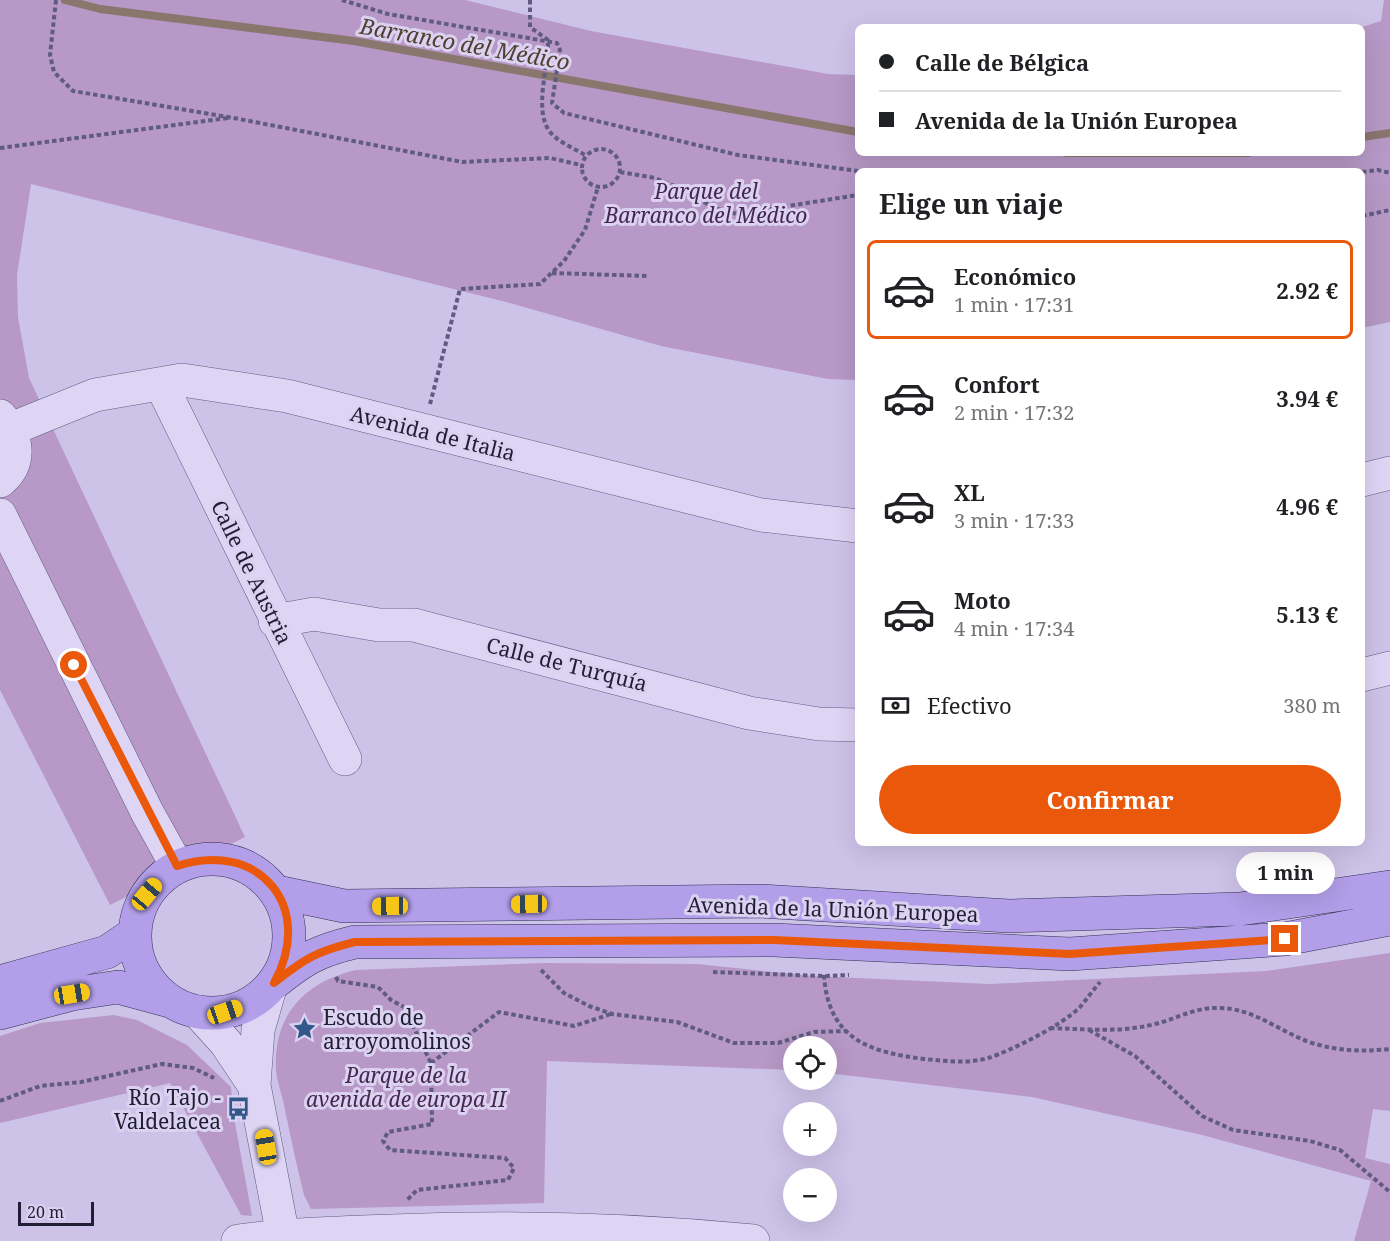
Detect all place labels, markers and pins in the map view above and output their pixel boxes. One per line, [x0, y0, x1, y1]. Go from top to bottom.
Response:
place label: Escudo de arroyomolinos [323, 1003, 471, 1055]
place icon: Escudo de arroyomolinos [292, 1016, 318, 1042]
place label: Río Tajo - Valdelacea [114, 1083, 221, 1135]
bus stop icon: Río Tajo - Valdelacea [226, 1096, 252, 1122]

